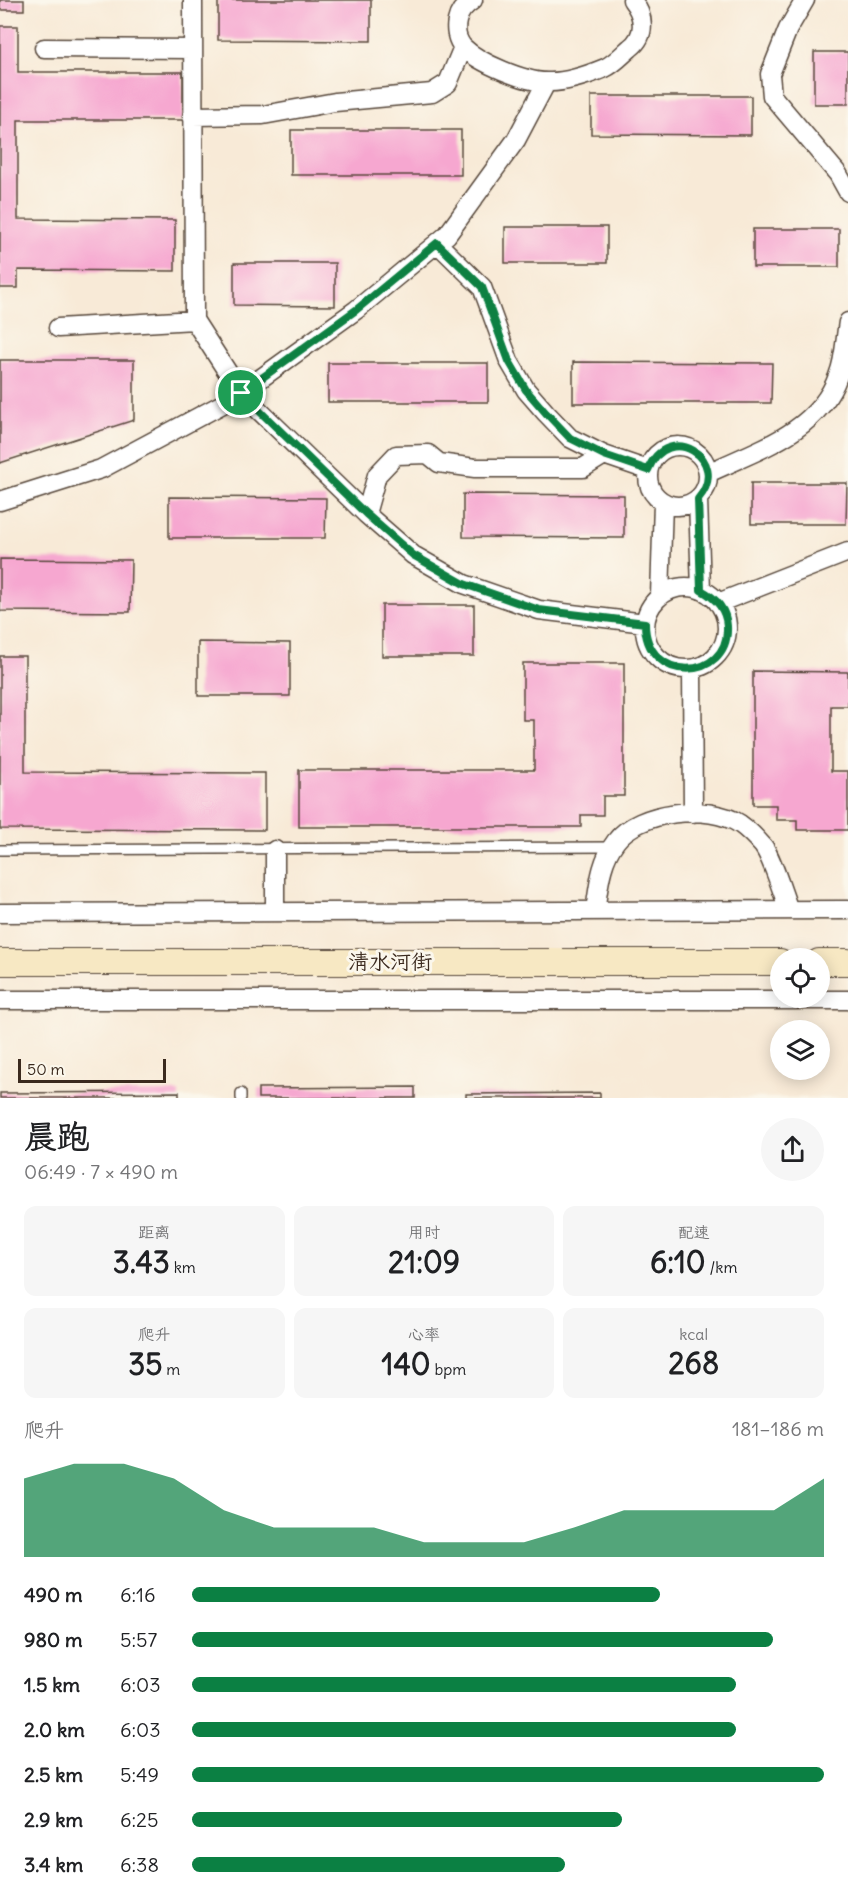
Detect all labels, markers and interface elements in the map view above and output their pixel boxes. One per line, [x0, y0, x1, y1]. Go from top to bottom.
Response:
pin [215, 367, 266, 418]
icon: arrive [224, 376, 257, 409]
street label: 清水河街 [348, 948, 432, 975]
map controls [770, 948, 830, 1080]
button: locate [770, 948, 830, 1008]
button: layers [770, 1020, 830, 1080]
scale bar [18, 1056, 166, 1084]
text: 50 m [27, 1059, 65, 1079]
text: 晨跑 [24, 1115, 90, 1157]
button: share [761, 1118, 824, 1181]
text: 06:49 · 7 × 490 m [24, 1159, 178, 1184]
text: 距离 [138, 1222, 170, 1242]
text: 用时 [408, 1222, 440, 1242]
text: 配速 [678, 1222, 710, 1242]
text: 3.43 [113, 1243, 170, 1281]
text: 21:09 [388, 1243, 460, 1281]
text: 6:10 [650, 1243, 706, 1281]
text: km [170, 1257, 196, 1277]
text: /km [706, 1257, 737, 1277]
text: 爬升 [138, 1324, 170, 1344]
text: 心率 [408, 1324, 440, 1344]
text: kcal [679, 1324, 708, 1344]
text: 268 [668, 1344, 719, 1382]
text: 35 [128, 1345, 163, 1383]
text: 140 [382, 1345, 431, 1383]
text: m [163, 1359, 180, 1379]
text: bpm [431, 1359, 466, 1379]
text: 181–186 m [732, 1416, 824, 1441]
text: 爬升 [24, 1417, 64, 1442]
text: 490 m [24, 1582, 83, 1607]
text: 6:16 [120, 1582, 156, 1607]
text: 980 m [24, 1627, 82, 1652]
text: 5:57 [120, 1627, 157, 1652]
text: 1.5 km [24, 1672, 80, 1697]
text: 6:03 [120, 1672, 161, 1697]
text: 2.0 km [24, 1717, 85, 1742]
text: 6:03 [120, 1717, 161, 1742]
text: 2.5 km [24, 1762, 83, 1787]
text: 5:49 [120, 1762, 159, 1787]
text: 2.9 km [24, 1807, 83, 1832]
text: 6:25 [120, 1807, 159, 1832]
text: 3.4 km [24, 1852, 83, 1877]
text: 6:38 [120, 1852, 159, 1877]

